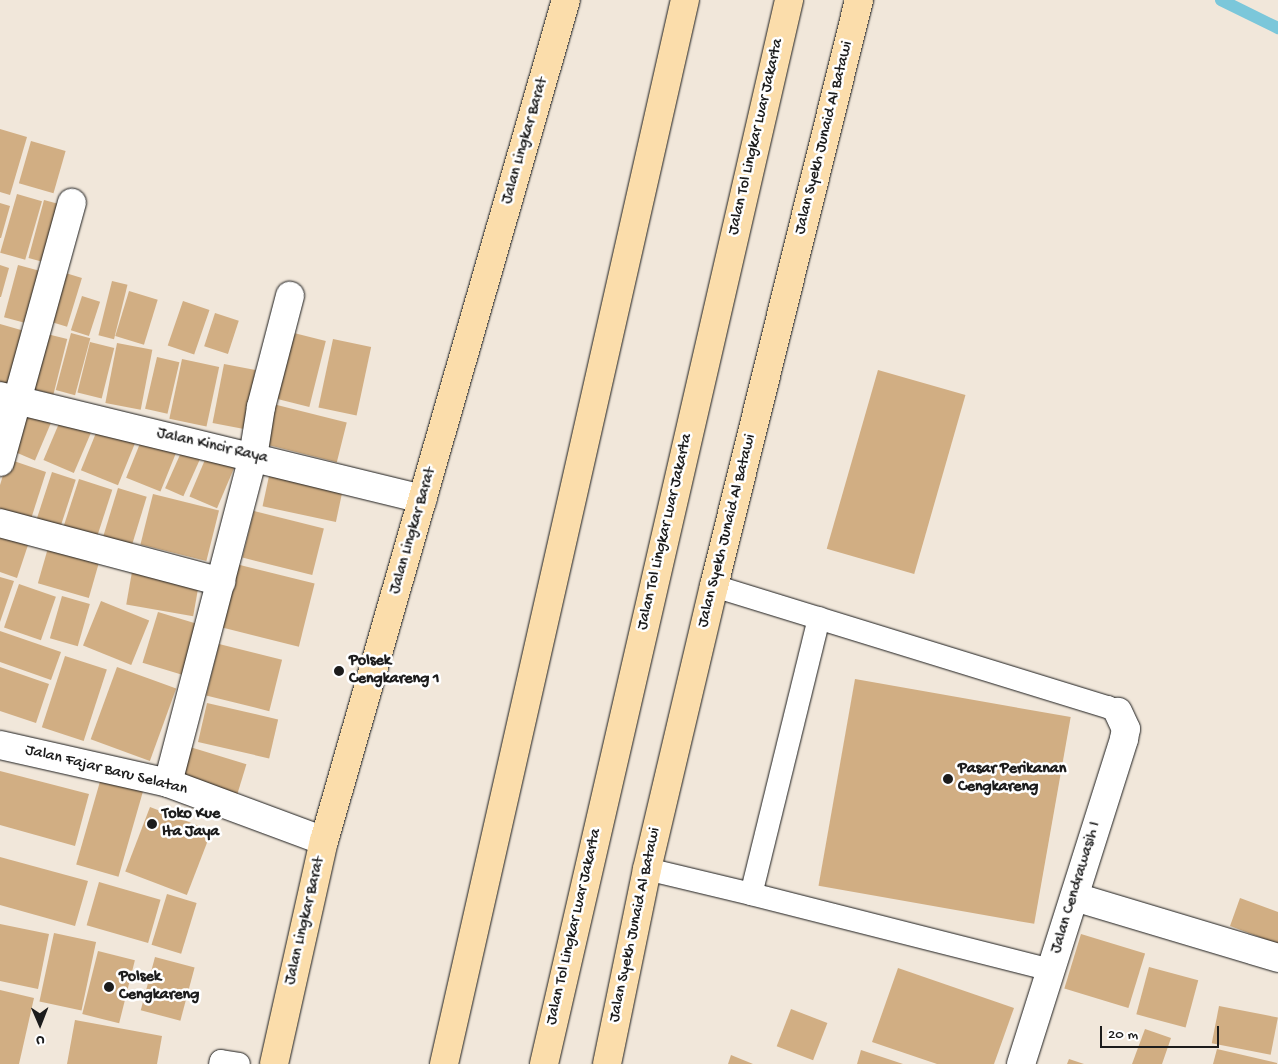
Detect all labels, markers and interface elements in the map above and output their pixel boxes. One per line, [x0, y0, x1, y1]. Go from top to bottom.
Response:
street label: Jalan Tol Lingkar Luar Jakarta [725, 37, 789, 237]
street label: Jalan Syekh Junaid Al Batawi [792, 39, 858, 237]
street label: Jalan Lingkar Barat [499, 75, 553, 207]
street label: Jalan Kincir Raya [155, 425, 269, 469]
street label: Jalan Tol Lingkar Luar Jakarta [634, 432, 698, 632]
street label: Jalan Syekh Junaid Al Batawi [695, 432, 761, 630]
street label: Jalan Lingkar Barat [387, 465, 441, 597]
place label: Polsek Cengkareng 1 [349, 652, 440, 690]
marker: Polsek Cengkareng 1 [333, 665, 345, 677]
street label: Jalan Fajar Baru Selatan [23, 742, 189, 800]
place label: Pasar Perikanan Cengkareng [958, 760, 1066, 798]
marker: Pasar Perikanan Cengkareng [942, 773, 954, 785]
place label: Toko Kue Ita Jaya [162, 805, 220, 843]
marker: Toko Kue Ita Jaya [146, 818, 158, 830]
street label: Jalan Cendrawasih I [1048, 820, 1106, 956]
street label: Jalan Syekh Junaid Al Batawi [606, 826, 666, 1024]
street label: Jalan Tol Lingkar Luar Jakarta [543, 827, 607, 1027]
street label: Jalan Lingkar Barat [282, 855, 330, 987]
place label: Polsek Cengkareng [119, 968, 199, 1006]
marker: Polsek Cengkareng [103, 981, 115, 993]
north arrow [15, 999, 65, 1049]
scale bar [1103, 1016, 1222, 1048]
text: 20 m [1108, 1026, 1138, 1044]
text: U [36, 1031, 44, 1048]

